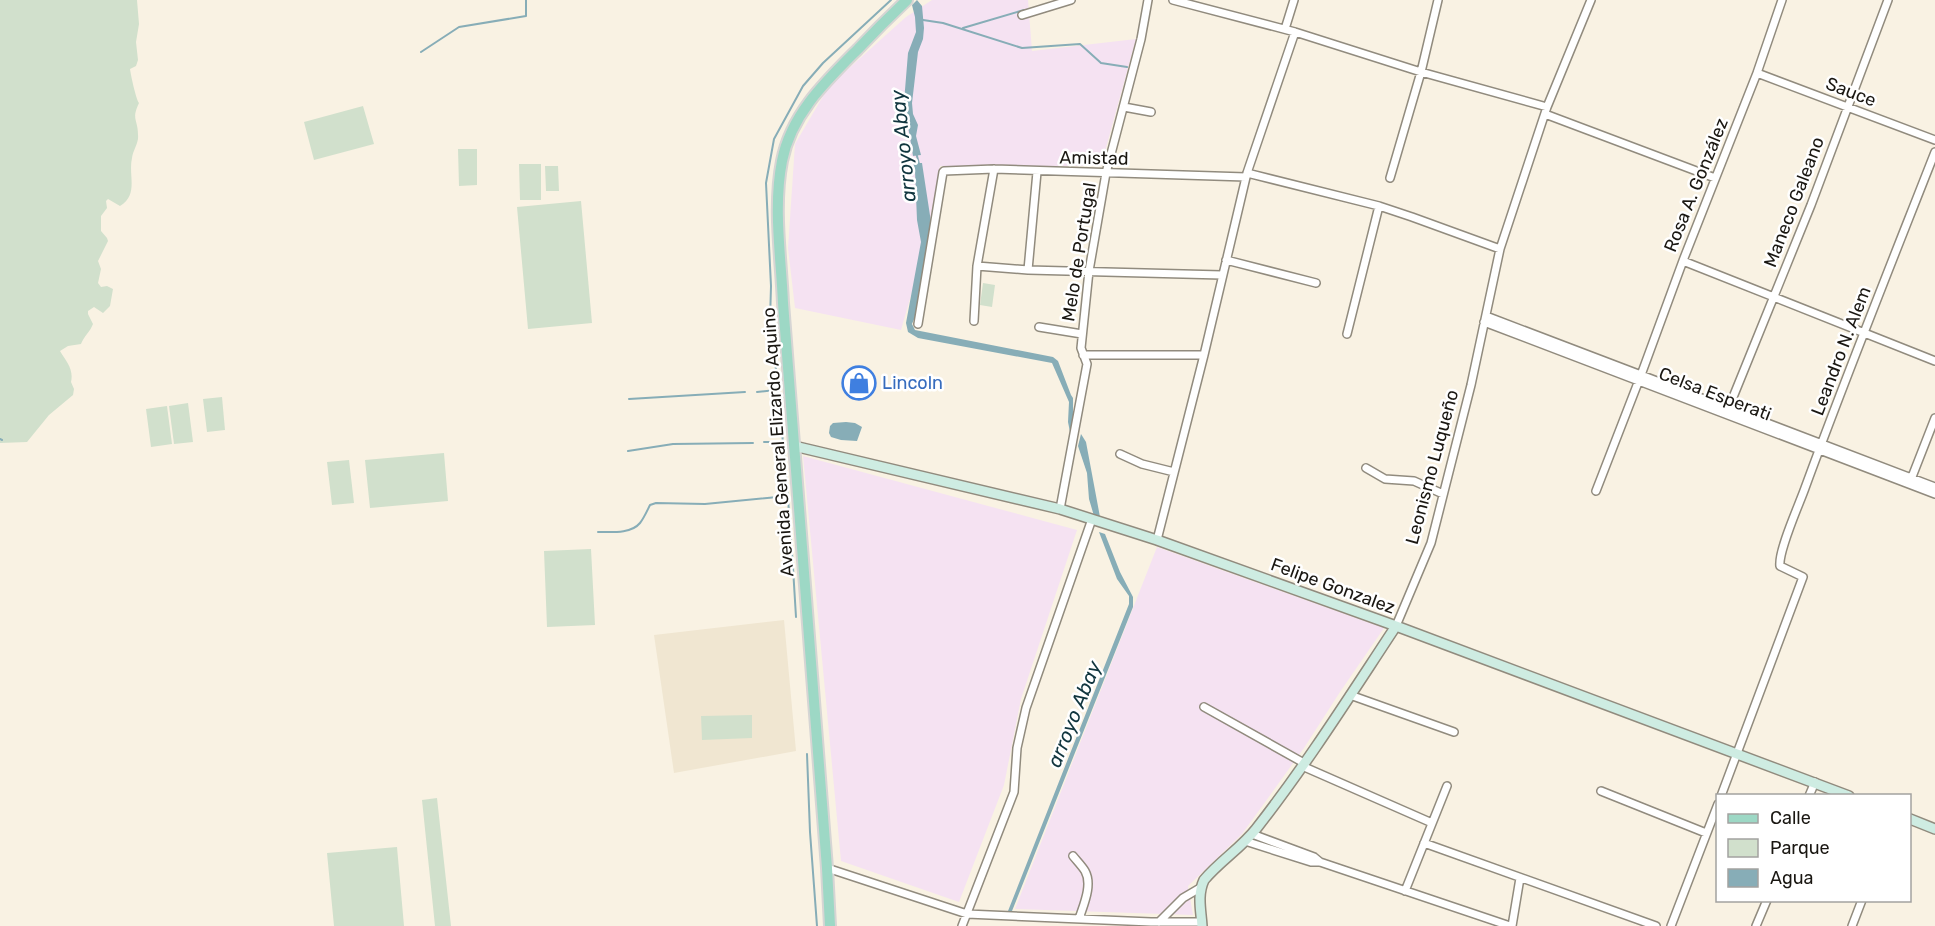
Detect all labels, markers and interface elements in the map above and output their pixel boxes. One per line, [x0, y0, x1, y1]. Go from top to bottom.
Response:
street label: Sauce [1823, 72, 1879, 112]
water label: arroyo Abay [885, 88, 921, 203]
street label: Rosa A. González [1659, 115, 1733, 255]
street label: Maneco Galeano [1759, 134, 1829, 270]
street label: Amistad [1059, 146, 1129, 170]
street label: Melo de Portugal [1057, 181, 1101, 323]
street label: Leandro N. Alem [1806, 283, 1876, 419]
street label: Avenida General Elizardo Aquino [758, 307, 798, 577]
street label: Celsa Esperati [1656, 362, 1774, 426]
shop icon: Lincoln [841, 365, 877, 401]
place label: Lincoln [882, 372, 943, 394]
street label: Leonismo Luqueño [1401, 387, 1463, 547]
street label: Felipe Gonzalez [1268, 553, 1398, 619]
water label: arroyo Abay [1042, 656, 1107, 771]
legend [1716, 794, 1911, 902]
text: Calle [1770, 807, 1811, 829]
text: Parque [1770, 837, 1830, 859]
text: Agua [1770, 867, 1813, 889]

